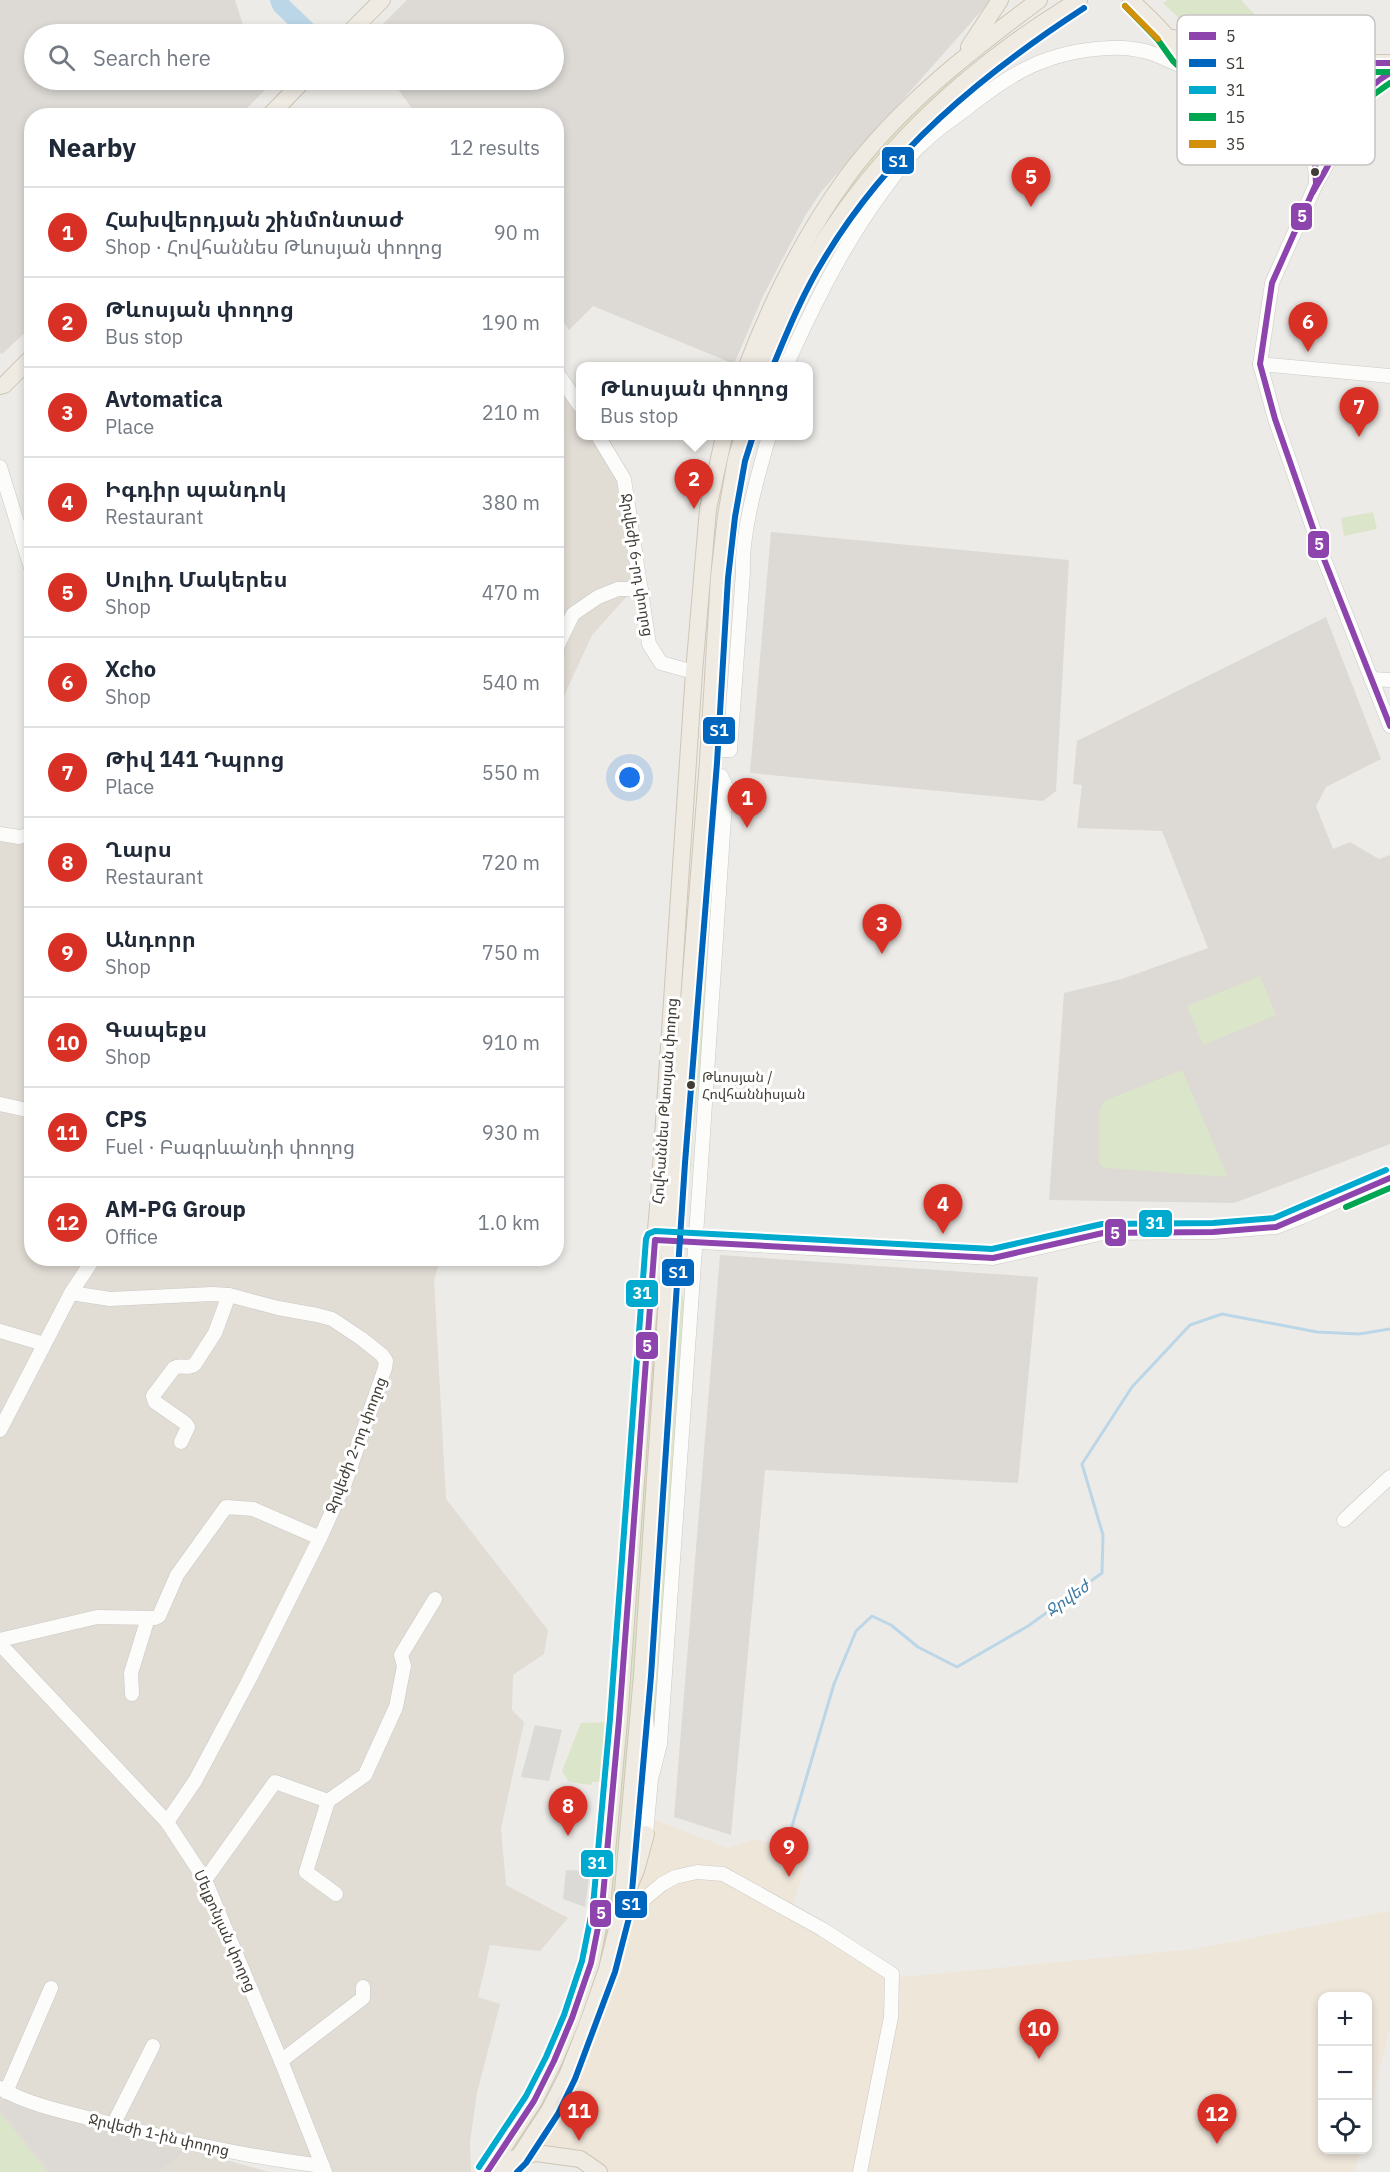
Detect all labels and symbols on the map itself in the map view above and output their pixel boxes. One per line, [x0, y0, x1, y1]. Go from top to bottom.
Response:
legend [1177, 15, 1375, 165]
text: 5 [1226, 26, 1236, 46]
text: Տ1 [1226, 53, 1245, 73]
text: 31 [1226, 80, 1245, 100]
text: 15 [1226, 107, 1245, 127]
text: 35 [1226, 134, 1245, 154]
line badge: Տ1 [881, 146, 915, 175]
text: Տ1 [888, 151, 908, 171]
pin: 5 [1012, 158, 1050, 207]
unlabelled marker [1309, 166, 1321, 178]
line badge: 5 [1290, 202, 1313, 231]
text: 5 [1297, 206, 1307, 226]
pin: 6 [1288, 302, 1328, 352]
pin: 7 [1340, 388, 1378, 437]
pin: 2 [674, 460, 714, 509]
street label: Ջրվեժի 6-րդ փողոց [617, 492, 658, 638]
line badge: 5 [1307, 530, 1330, 559]
text: 5 [1314, 534, 1324, 554]
line badge: Տ1 [702, 716, 736, 745]
text: Տ1 [709, 720, 729, 740]
your location [615, 763, 644, 792]
pin: 1 [728, 778, 766, 828]
pin: 3 [862, 904, 902, 954]
street label: Հովհաննես Թևոսյան փողոց [648, 997, 681, 1205]
place label: Թևոսյան / Հովհաննիսյան [702, 1068, 805, 1103]
marker: Թևոսյան / Հովհաննիսյան [685, 1079, 697, 1091]
pin: 4 [924, 1184, 962, 1234]
line badge: 31 [1138, 1209, 1173, 1238]
text: 31 [1145, 1213, 1165, 1233]
line badge: 5 [1104, 1218, 1127, 1247]
text: 5 [1110, 1223, 1120, 1243]
line badge: Տ1 [661, 1258, 695, 1287]
text: Տ1 [668, 1262, 688, 1282]
line badge: 31 [625, 1279, 659, 1308]
text: 31 [632, 1283, 652, 1303]
line badge: 5 [635, 1331, 659, 1360]
text: 5 [642, 1336, 652, 1356]
street label: Ջրվեժի 2-րդ փողոց [321, 1374, 390, 1516]
water label: Ջրվեժ [1041, 1575, 1095, 1620]
pin: 8 [548, 1786, 588, 1836]
pin: 9 [770, 1828, 808, 1877]
line badge: 31 [580, 1849, 614, 1878]
text: 31 [587, 1853, 607, 1873]
street label: Մելքոնյան փողոց [190, 1867, 261, 1995]
line badge: Տ1 [614, 1890, 648, 1919]
text: Տ1 [621, 1894, 641, 1914]
line badge: 5 [589, 1899, 612, 1928]
text: 5 [596, 1903, 606, 1923]
pin: 10 [1020, 2010, 1058, 2059]
pin: 11 [560, 2092, 598, 2141]
pin: 12 [1198, 2094, 1236, 2144]
street label: Ջրվեժի 1-ին փողոց [87, 2109, 231, 2160]

